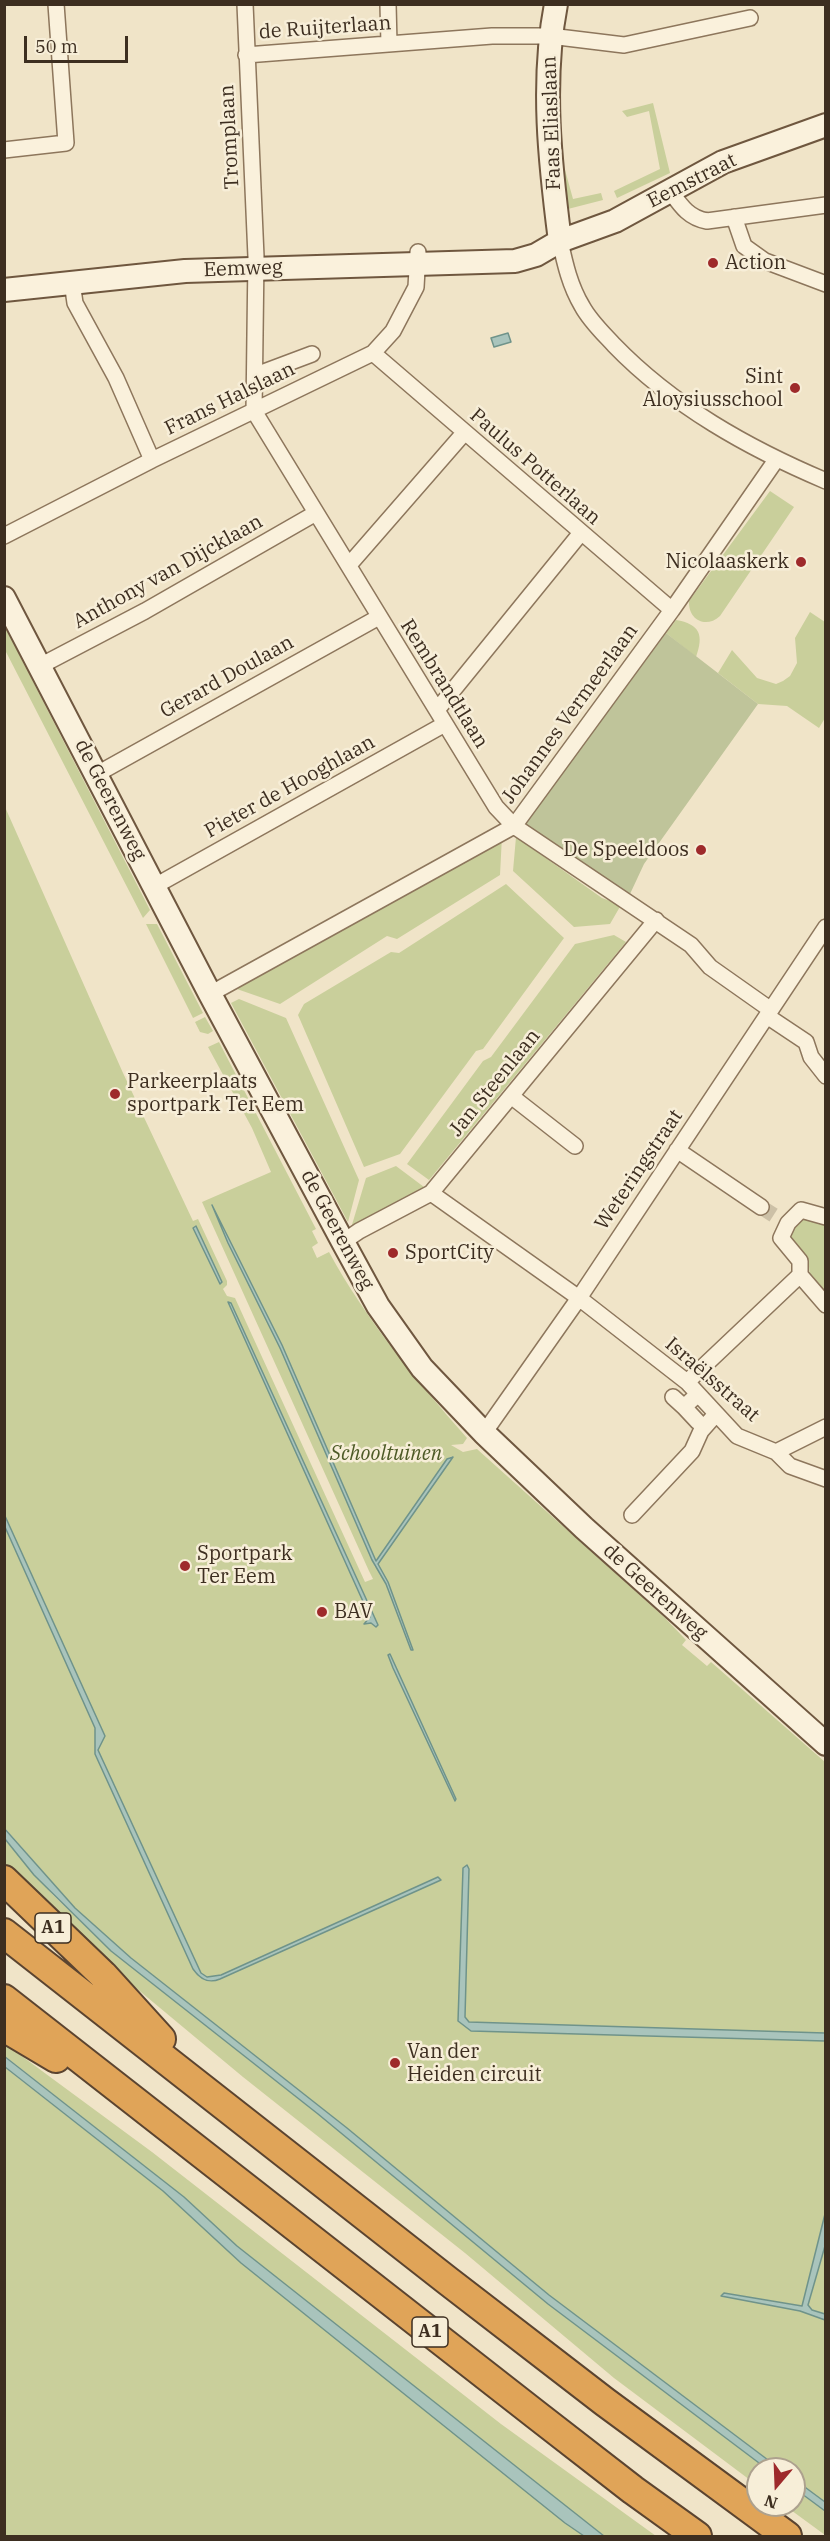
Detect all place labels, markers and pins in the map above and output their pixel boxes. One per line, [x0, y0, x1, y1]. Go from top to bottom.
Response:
place label: Action [725, 251, 786, 275]
marker: Action [706, 256, 720, 270]
place label: Sint Aloysiusschool [642, 365, 783, 412]
marker: Sint Aloysiusschool [788, 381, 802, 395]
place label: Nicolaaskerk [666, 550, 789, 574]
marker: Nicolaaskerk [794, 555, 808, 569]
place label: De Speeldoos [563, 838, 689, 862]
marker: De Speeldoos [694, 843, 708, 857]
place label: Parkeerplaats sportpark Ter Eem [127, 1070, 304, 1117]
marker: Parkeerplaats sportpark Ter Eem [108, 1087, 122, 1101]
place label: SportCity [405, 1241, 494, 1265]
marker: SportCity [386, 1246, 400, 1260]
place label: Sportpark Ter Eem [197, 1542, 292, 1589]
marker: Sportpark Ter Eem [178, 1559, 192, 1573]
place label: BAV [334, 1600, 373, 1624]
marker: BAV [315, 1605, 329, 1619]
place label: Van der Heiden circuit [407, 2040, 542, 2087]
marker: Van der Heiden circuit [388, 2056, 402, 2070]

